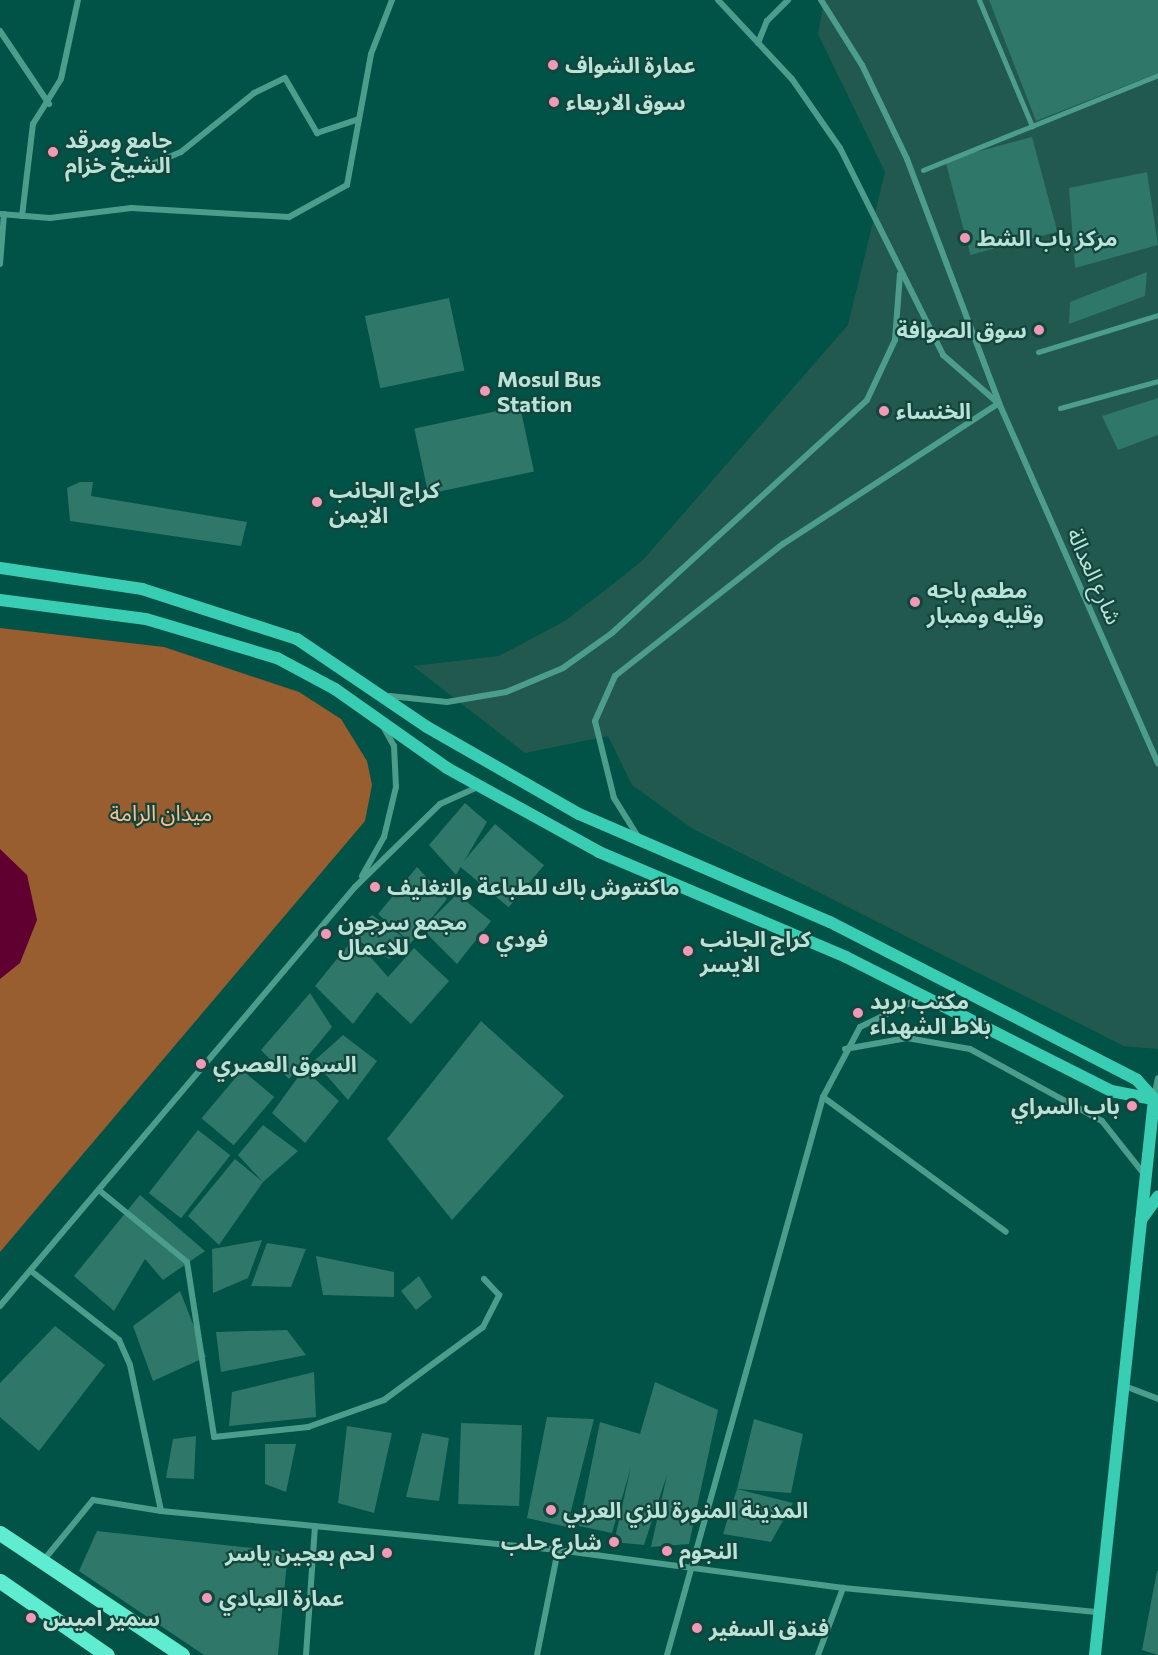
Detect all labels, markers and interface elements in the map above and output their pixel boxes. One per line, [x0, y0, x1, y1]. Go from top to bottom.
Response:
place label: عمارة الشواف [565, 52, 696, 78]
marker: عمارة الشواف [546, 58, 560, 72]
place label: سوق الاربعاء [566, 89, 686, 115]
marker: سوق الاربعاء [547, 95, 561, 109]
place label: جامع ومرقد الشيخ خزام [65, 126, 172, 178]
marker: جامع ومرقد الشيخ خزام [46, 145, 60, 159]
place label: مركز باب الشط [977, 225, 1118, 251]
marker: مركز باب الشط [958, 231, 972, 245]
place label: سوق الصوافة [897, 317, 1027, 343]
marker: سوق الصوافة [1032, 323, 1046, 337]
place label: Mosul Bus Station [497, 365, 601, 416]
marker: Mosul Bus Station [478, 384, 492, 398]
place label: الخنساء [896, 398, 971, 424]
marker: الخنساء [877, 404, 891, 418]
place label: كراج الجانب الايمن [329, 476, 440, 528]
marker: كراج الجانب الايمن [310, 495, 324, 509]
street label: شارع العدالة [1062, 524, 1128, 628]
place label: مطعم باجه وقليه وممبار [927, 576, 1044, 628]
marker: مطعم باجه وقليه وممبار [908, 595, 922, 609]
park label: ميدان الرامة [110, 800, 212, 826]
place label: ماكنتوش باك للطباعة والتغليف [387, 874, 679, 900]
marker: ماكنتوش باك للطباعة والتغليف [368, 880, 382, 894]
place label: مجمع سرجون للاعمال [338, 908, 467, 960]
place label: كراج الجانب الايسر [700, 925, 811, 976]
place label: فودي [496, 926, 548, 952]
marker: مجمع سرجون للاعمال [319, 927, 333, 941]
marker: فودي [477, 932, 491, 946]
marker: كراج الجانب الايسر [681, 944, 695, 958]
place label: مكتب بريد بلاط الشهداء [870, 987, 991, 1038]
marker: مكتب بريد بلاط الشهداء [851, 1006, 865, 1020]
place label: السوق العصري [213, 1051, 357, 1077]
marker: السوق العصري [194, 1057, 208, 1071]
place label: باب السراي [1011, 1093, 1120, 1119]
marker: باب السراي [1125, 1099, 1139, 1113]
place label: المدينة المنورة للزي العربي [563, 1497, 808, 1523]
marker: المدينة المنورة للزي العربي [544, 1503, 558, 1517]
place label: شارع حلب [501, 1529, 602, 1555]
marker: شارع حلب [607, 1535, 621, 1549]
place label: النجوم [679, 1538, 738, 1564]
place label: لحم بعجين ياسر [225, 1540, 375, 1566]
marker: النجوم [660, 1544, 674, 1558]
marker: لحم بعجين ياسر [380, 1546, 394, 1560]
place label: عمارة العبادي [219, 1585, 344, 1611]
marker: عمارة العبادي [200, 1591, 214, 1605]
place label: سمير اميس [43, 1605, 160, 1631]
marker: سمير اميس [24, 1611, 38, 1625]
place label: فندق السفير [709, 1615, 829, 1641]
marker: فندق السفير [690, 1621, 704, 1635]

